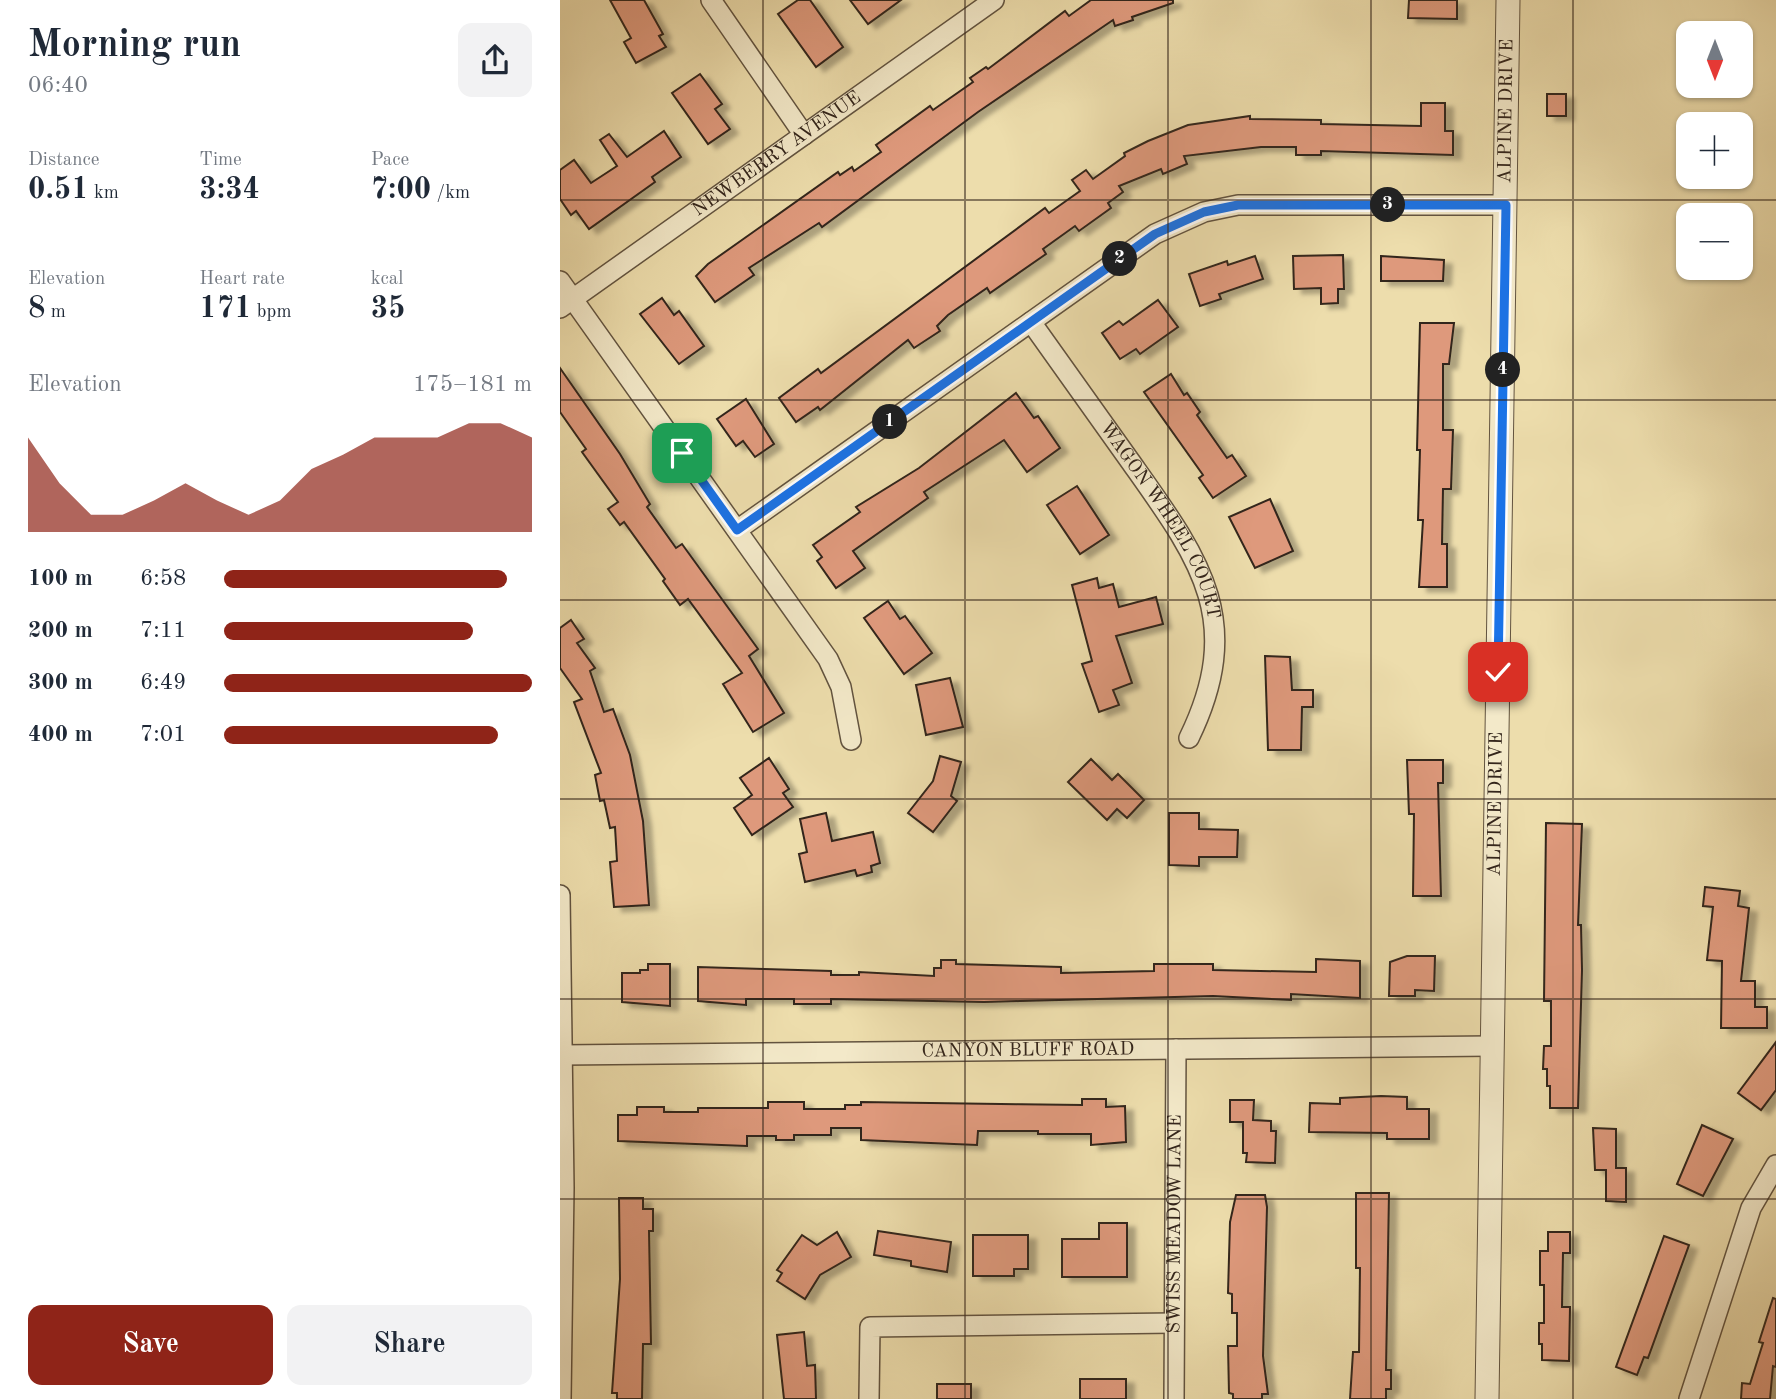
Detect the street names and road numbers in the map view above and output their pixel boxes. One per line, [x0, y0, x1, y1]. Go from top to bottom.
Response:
street label: ALPINE DRIVE [1496, 39, 1517, 184]
street label: NEWBERRY AVENUE [689, 88, 865, 220]
street label: WAGON WHEEL COURT [1096, 419, 1223, 620]
street label: ALPINE DRIVE [1485, 732, 1507, 876]
street label: CANYON BLUFF ROAD [921, 1040, 1134, 1061]
street label: SWISS MEADOW LANE [1165, 1114, 1185, 1334]

